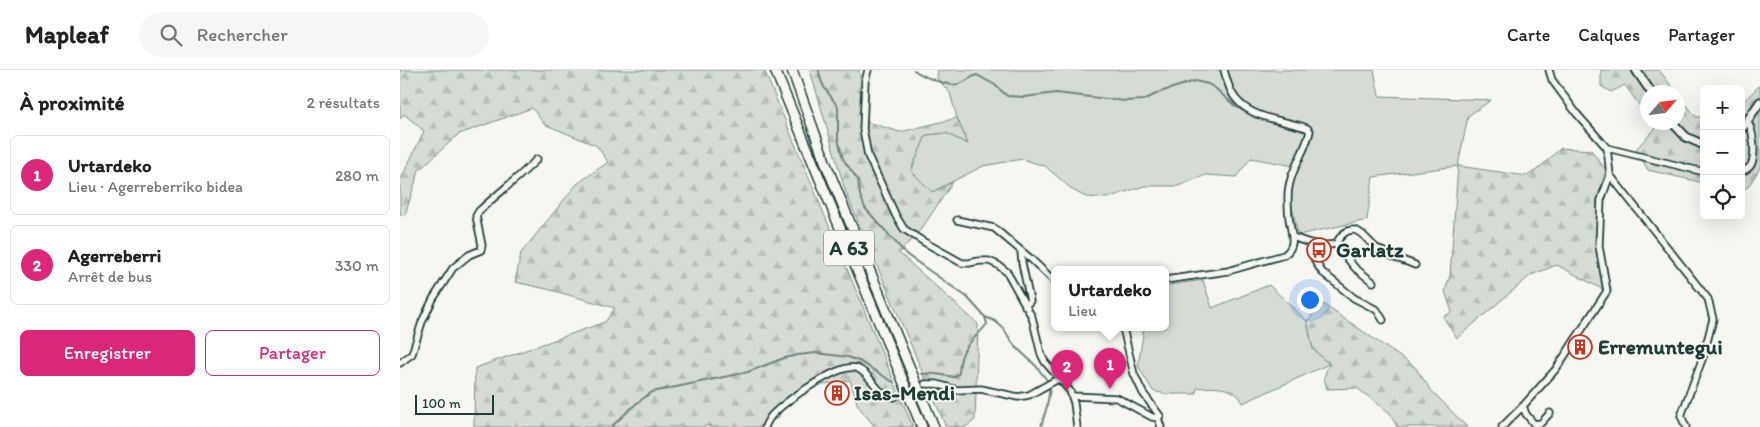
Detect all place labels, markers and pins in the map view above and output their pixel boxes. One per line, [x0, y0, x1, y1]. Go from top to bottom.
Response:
bus stop icon: Garlatz [1306, 237, 1332, 263]
place label: Garlatz [1336, 237, 1404, 262]
building icon: Erremuntegui [1567, 334, 1593, 360]
place label: Erremuntegui [1598, 334, 1723, 360]
pin: 1 [1094, 348, 1126, 389]
pin: 2 [1051, 350, 1083, 391]
building icon: Isas-Mendi [824, 380, 850, 406]
place label: Isas-Mendi [854, 380, 955, 405]

